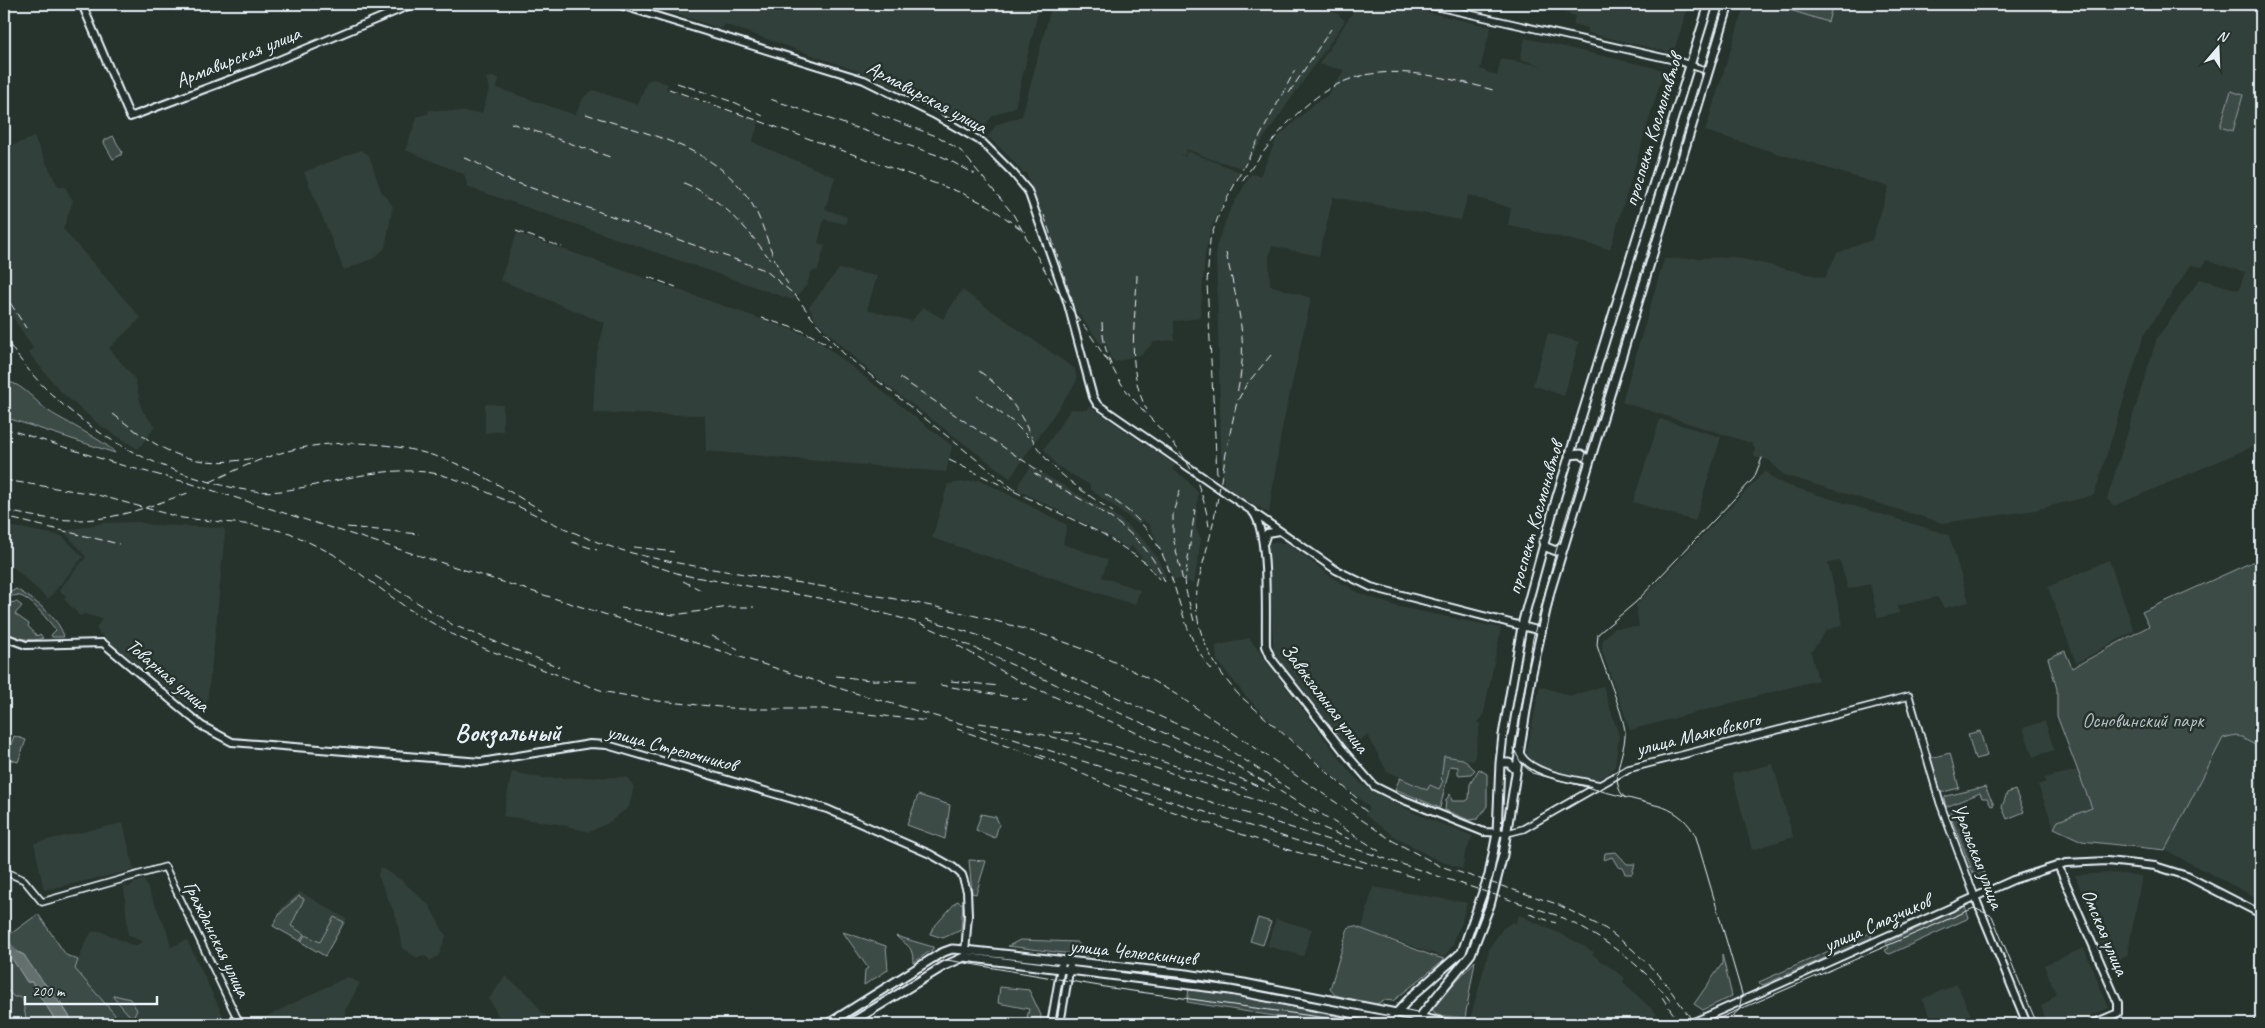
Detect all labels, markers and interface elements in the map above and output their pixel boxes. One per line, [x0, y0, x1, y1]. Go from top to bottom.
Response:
street label: Армавирская улица [172, 20, 305, 93]
north arrow [2192, 22, 2242, 72]
text: N [2215, 27, 2231, 46]
street label: проспект Космонавтов [1618, 47, 1689, 209]
street label: Армавирская улица [863, 55, 992, 140]
street label: проспект Космонавтов [1501, 435, 1570, 597]
street label: Товарная улица [121, 633, 216, 718]
street label: Завокзальная улица [1275, 638, 1376, 760]
street label: улица Маяковского [1632, 706, 1765, 762]
park label: Основинский парк [2082, 708, 2205, 733]
district label: Вокзальный [455, 717, 563, 749]
street label: улица Стрелочников [603, 718, 743, 778]
street label: Уральская улица [1946, 800, 2010, 914]
street label: Гражданская улица [178, 877, 257, 1002]
street label: Омская улица [2076, 885, 2135, 981]
street label: улица Смазчиков [1819, 886, 1939, 959]
street label: улица Челюскинцев [1068, 933, 1201, 971]
scale bar [25, 973, 158, 1005]
text: 200 m [32, 982, 66, 1001]

